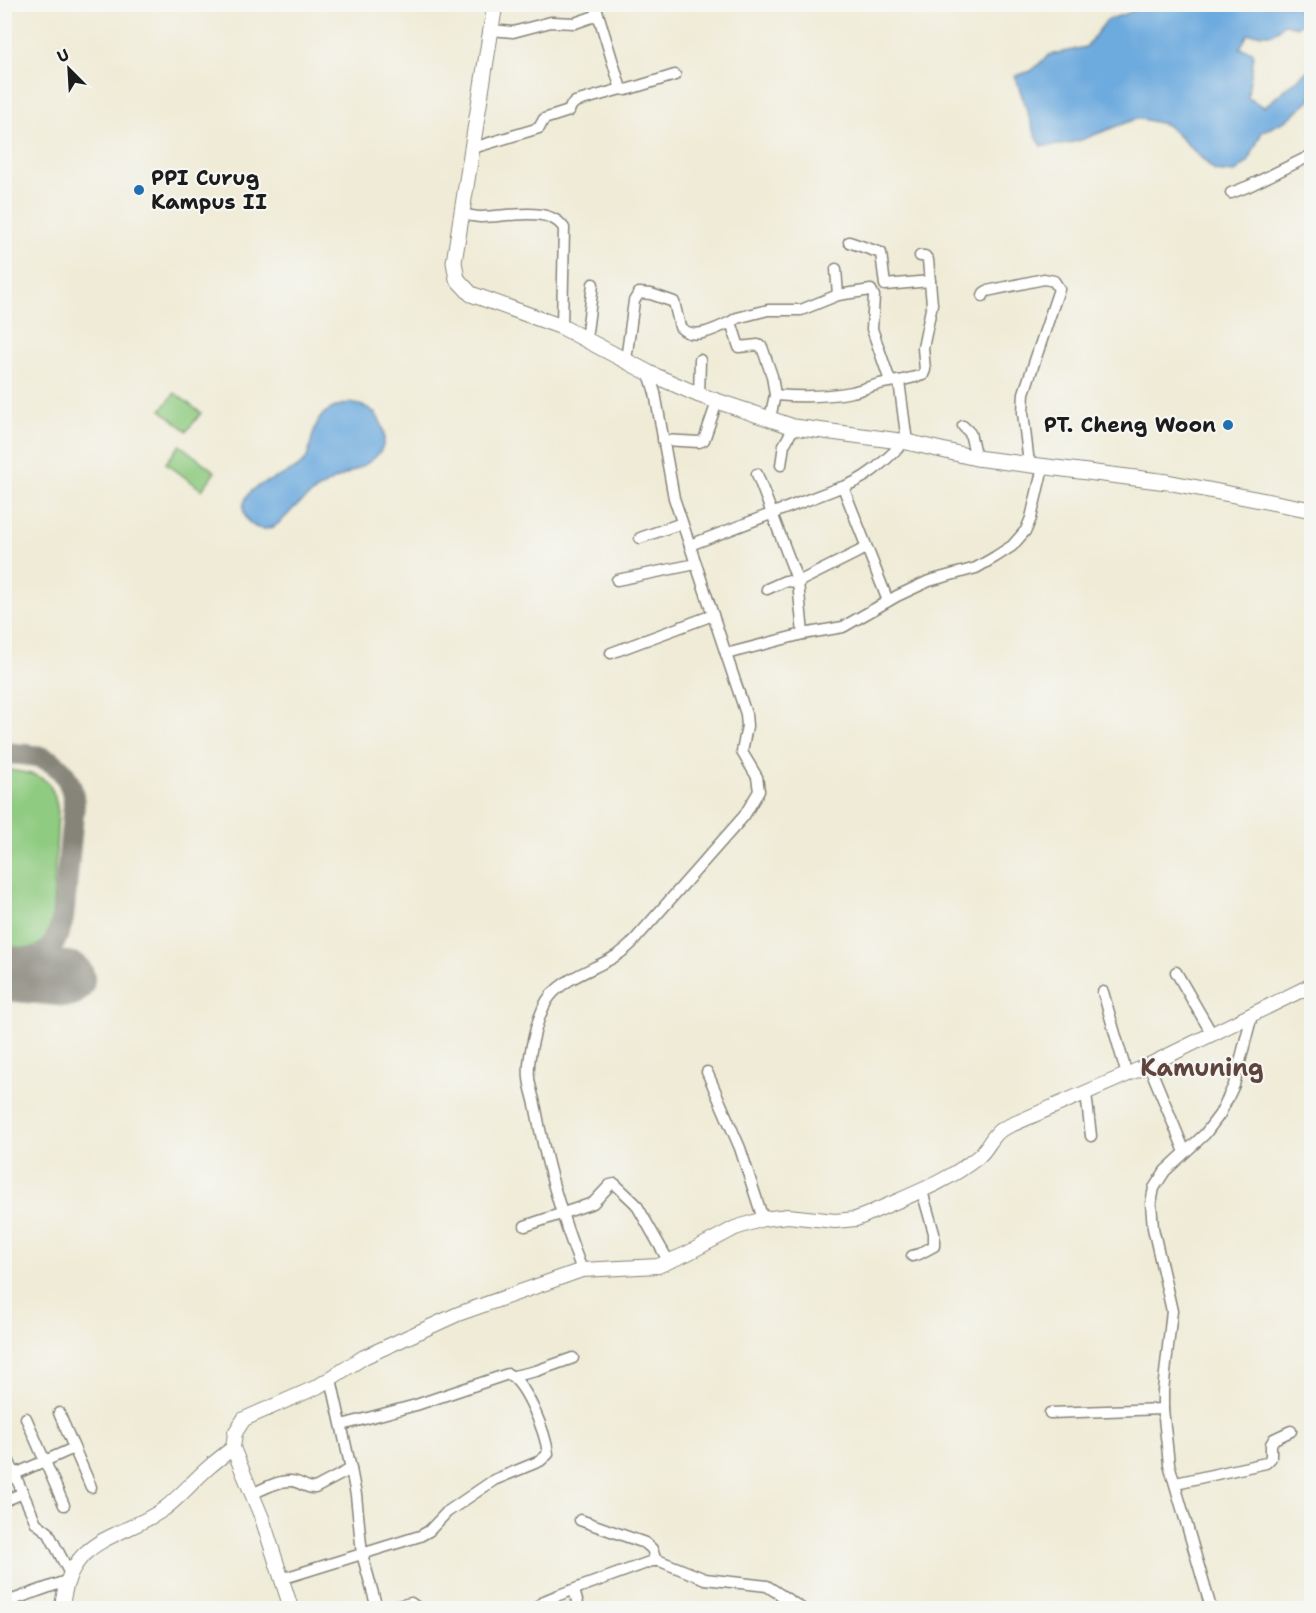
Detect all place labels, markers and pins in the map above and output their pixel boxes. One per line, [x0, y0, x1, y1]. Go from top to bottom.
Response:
place label: PPI Curug Kampus II [151, 164, 267, 216]
marker: PPI Curug Kampus II [132, 183, 146, 197]
place label: PT. Cheng Woon [1044, 411, 1216, 439]
marker: PT. Cheng Woon [1221, 418, 1235, 432]

